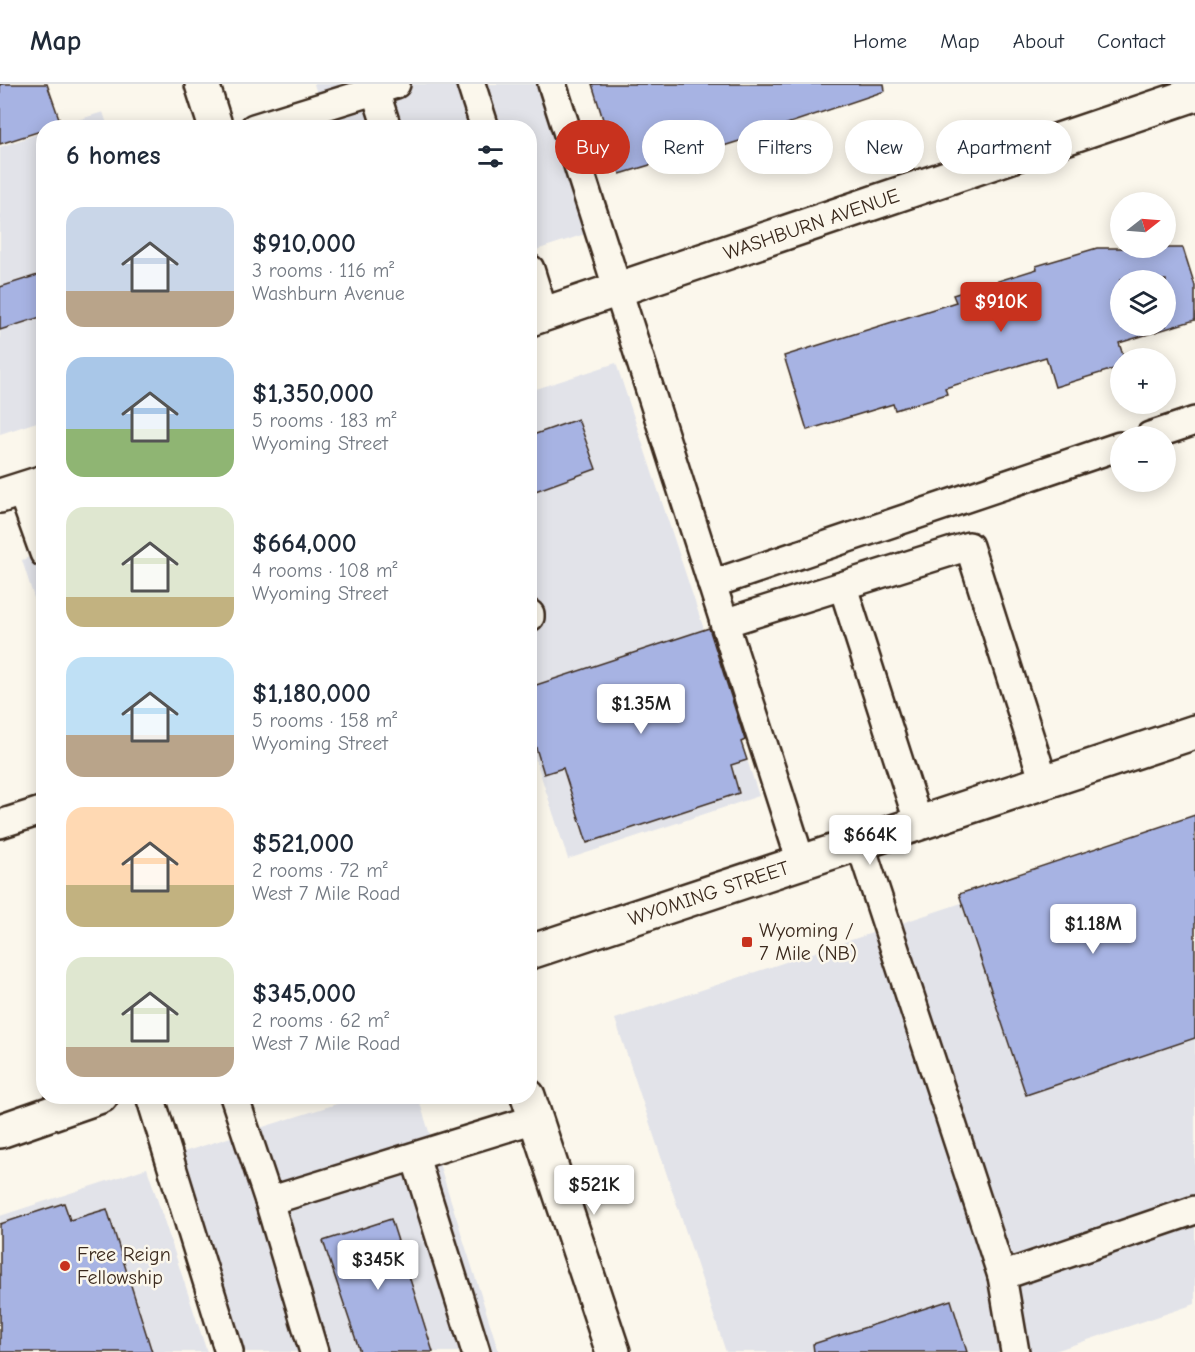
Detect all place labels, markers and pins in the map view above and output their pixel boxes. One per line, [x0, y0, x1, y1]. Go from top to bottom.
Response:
pin: $910K [959, 282, 1043, 333]
pin: $1.35M [592, 684, 690, 735]
pin: $664K [828, 815, 912, 866]
pin: $1.18M [1044, 904, 1142, 955]
place label: Wyoming / 7 Mile (NB) [759, 919, 857, 965]
marker: Wyoming / 7 Mile (NB) [740, 935, 754, 949]
pin: $521K [552, 1165, 636, 1216]
pin: $345K [336, 1240, 420, 1291]
place label: Free Reign Fellowship [77, 1243, 171, 1289]
marker: Free Reign Fellowship [58, 1259, 72, 1273]

